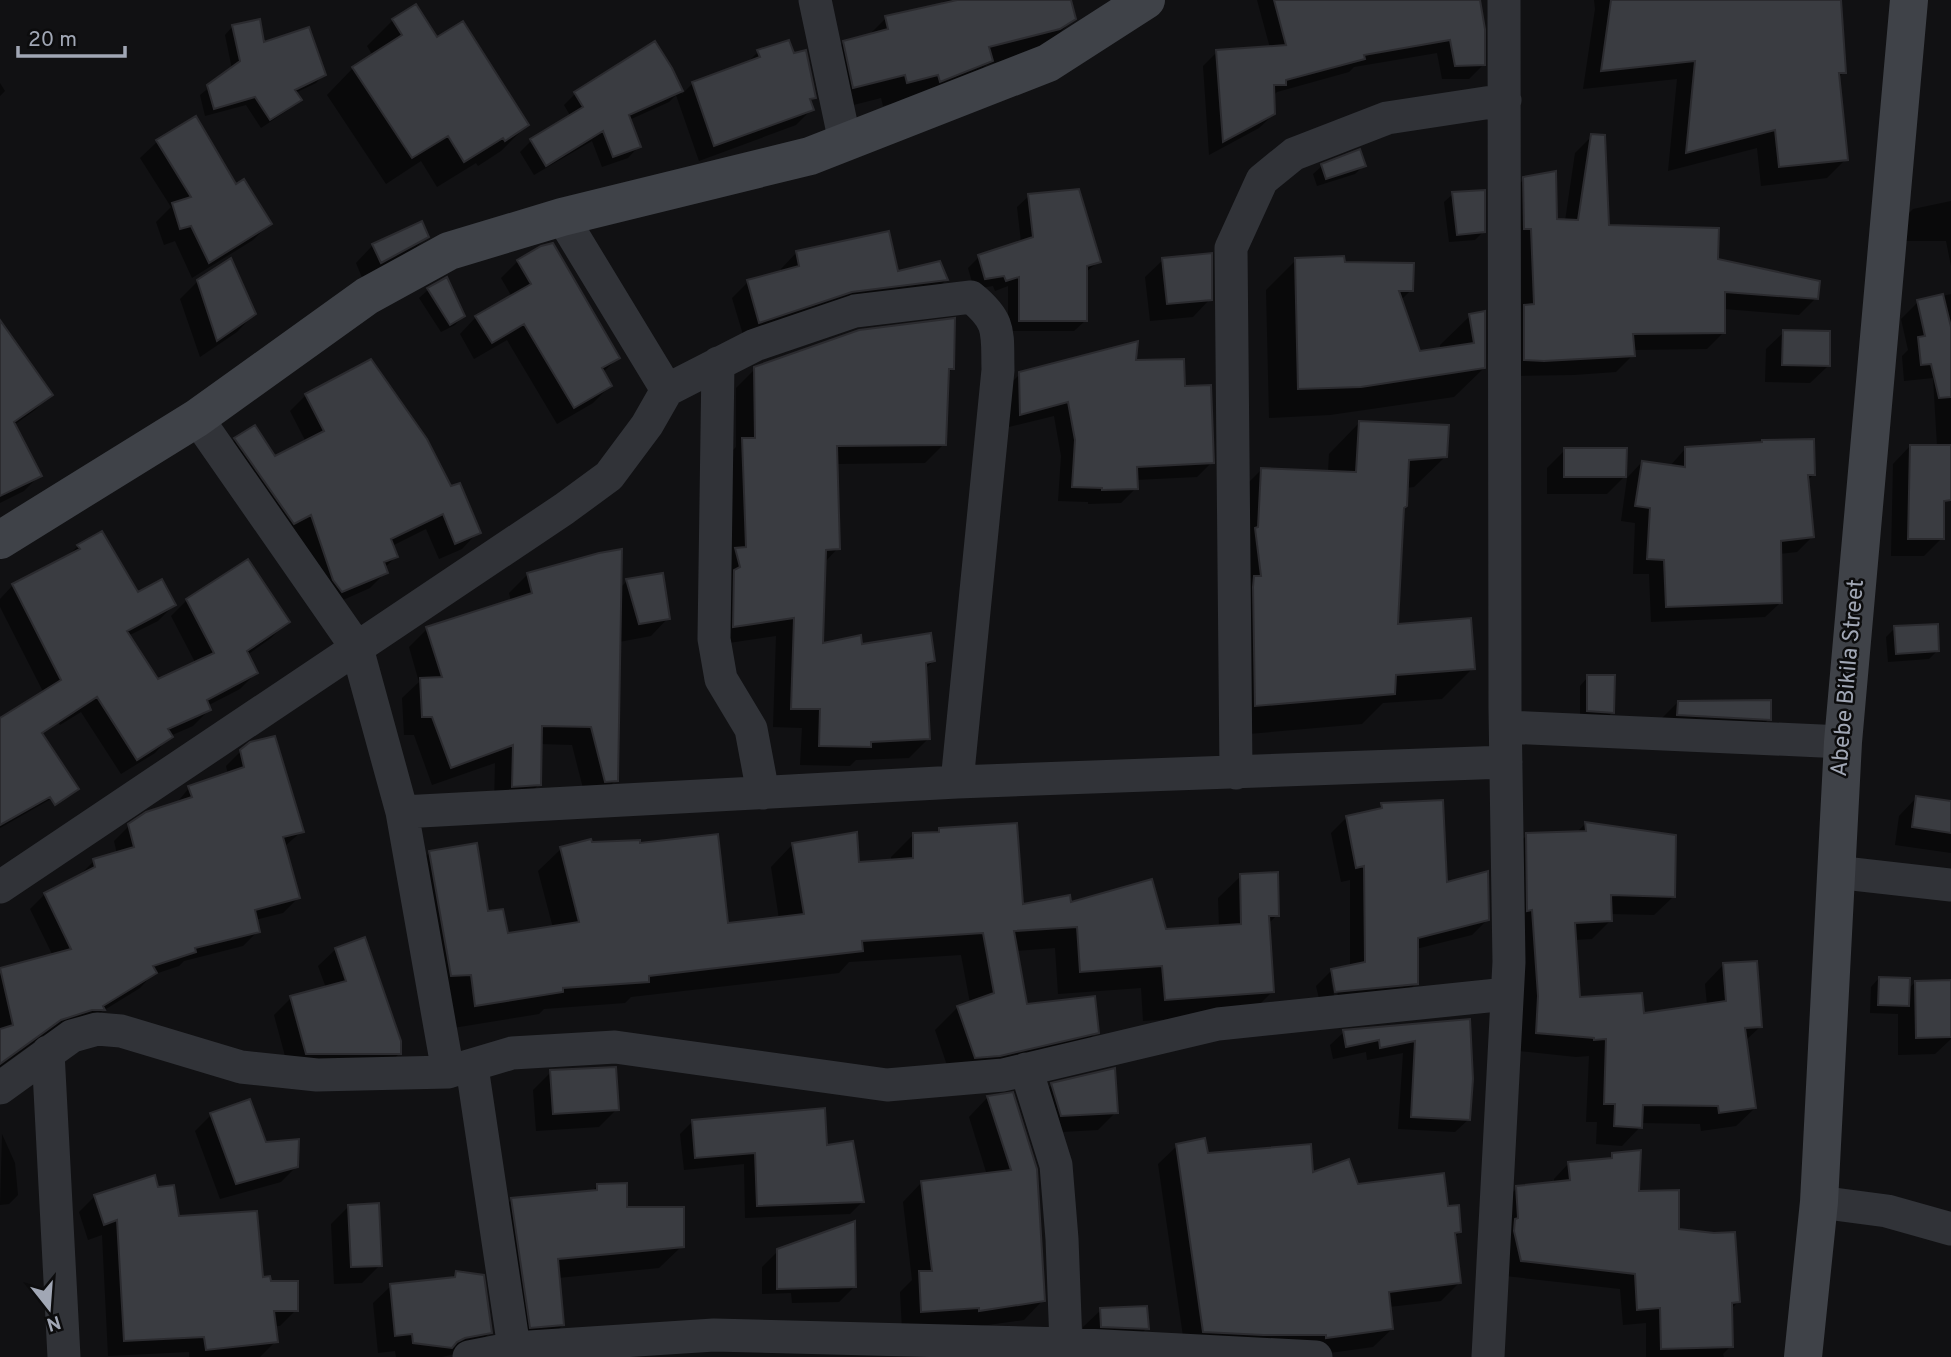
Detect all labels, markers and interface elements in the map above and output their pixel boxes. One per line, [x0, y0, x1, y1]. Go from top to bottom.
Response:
scale bar [18, 14, 124, 58]
text: 20 m [28, 27, 77, 54]
street label: Abebe Bikila Street [1826, 578, 1872, 778]
north arrow [14, 1273, 84, 1343]
text: N [43, 1309, 63, 1336]

